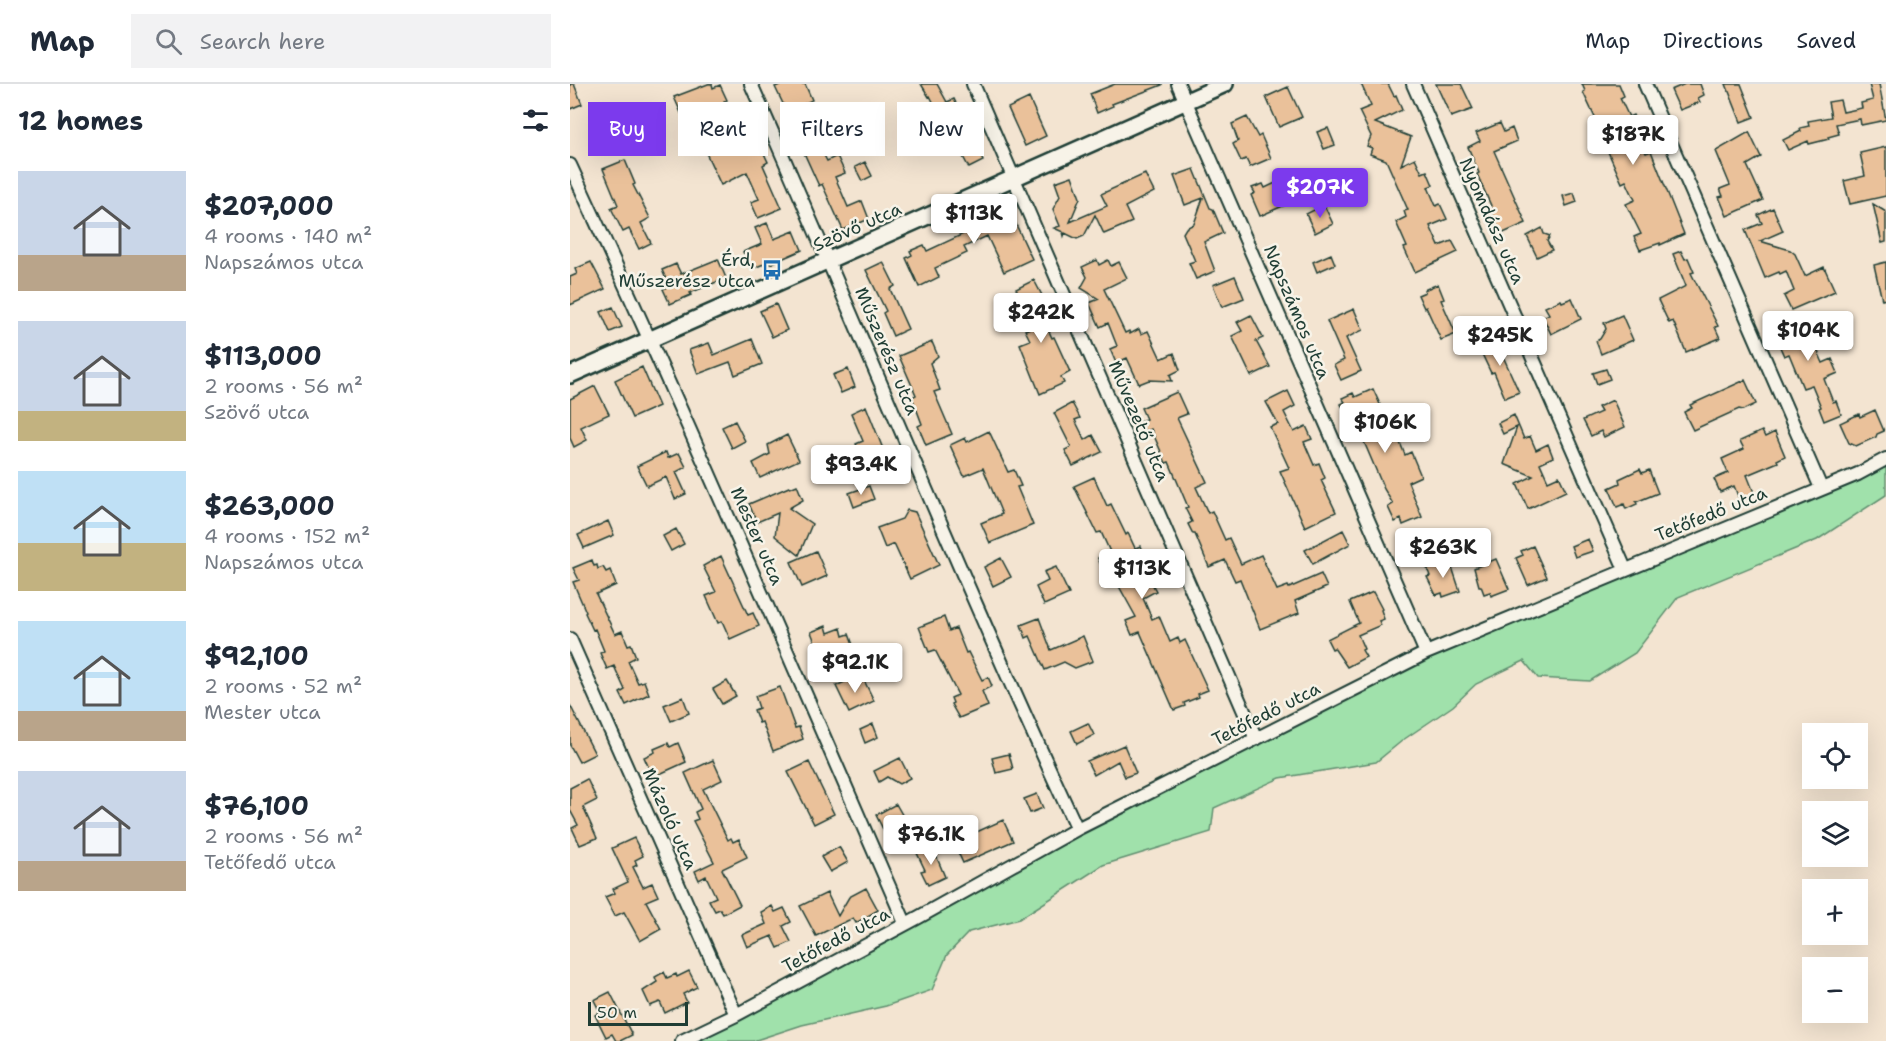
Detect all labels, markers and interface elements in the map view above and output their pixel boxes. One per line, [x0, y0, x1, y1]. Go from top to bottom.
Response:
search box [131, 14, 551, 68]
text: Map [30, 22, 95, 60]
icon: search [152, 25, 185, 58]
text: Search here [200, 27, 325, 56]
text: Map [1585, 27, 1630, 55]
text: Directions [1663, 27, 1763, 55]
text: Saved [1796, 27, 1856, 55]
chip: Buy [588, 102, 666, 156]
chip: Rent [678, 102, 768, 156]
chip: Filters [780, 102, 885, 156]
chip: New [897, 102, 984, 156]
text: 12 homes [18, 103, 143, 138]
icon: filters [519, 104, 552, 137]
pin: $187K [1591, 115, 1675, 166]
text: $187K [1601, 121, 1665, 147]
street label: Nyomdász utca [1453, 154, 1531, 288]
pin: $207K [1278, 168, 1362, 219]
text: $207K [1286, 174, 1354, 200]
text: $207,000 [204, 188, 334, 223]
pin: $113K [932, 194, 1016, 245]
icon: home [66, 195, 138, 267]
street label: Szövő utca [809, 197, 905, 257]
text: $113K [945, 200, 1003, 226]
text: 4 rooms · 140 m² [204, 223, 372, 249]
street label: Napszámos utca [1258, 241, 1336, 383]
place label: Érd, Műszerész utca [618, 248, 755, 293]
text: Napszámos utca [204, 249, 363, 275]
bus stop icon: Érd, Műszerész utca [760, 258, 784, 282]
street label: Műszerész utca [849, 283, 925, 419]
pin: $242K [999, 293, 1083, 344]
text: $242K [1007, 299, 1075, 325]
pin: $104K [1766, 311, 1850, 362]
pin: $245K [1458, 316, 1542, 367]
text: $104K [1776, 317, 1840, 343]
text: $245K [1467, 322, 1533, 348]
text: $113,000 [204, 338, 322, 373]
icon: home [66, 345, 138, 417]
street label: Művezető utca [1103, 357, 1175, 485]
text: 2 rooms · 56 m² [204, 373, 363, 399]
text: Szövő utca [204, 399, 309, 425]
pin: $106K [1343, 403, 1427, 454]
text: $106K [1353, 409, 1417, 435]
pin: $93.4K [812, 445, 910, 496]
text: $93.4K [825, 451, 897, 477]
street label: Tetőfedő utca [1652, 481, 1770, 547]
street label: Mester utca [725, 483, 789, 589]
text: $263,000 [204, 488, 335, 523]
icon: home [66, 495, 138, 567]
text: 4 rooms · 152 m² [204, 523, 370, 549]
pin: $263K [1401, 528, 1485, 579]
text: $263K [1409, 534, 1477, 560]
text: Napszámos utca [204, 549, 363, 575]
pin: $113K [1100, 549, 1184, 600]
text: $113K [1113, 555, 1171, 581]
text: $92,100 [204, 638, 309, 673]
pin: $92.1K [806, 643, 904, 694]
icon: home [66, 645, 138, 717]
text: $92.1K [821, 649, 889, 675]
text: 2 rooms · 52 m² [204, 673, 362, 699]
street label: Tetőfedő utca [1208, 676, 1324, 752]
text: Mester utca [204, 699, 321, 725]
map controls [1802, 723, 1868, 1023]
button: locate [1802, 723, 1868, 789]
street label: Mázoló utca [637, 764, 703, 874]
text: $76,100 [204, 788, 309, 823]
icon: home [66, 795, 138, 867]
button: layers [1802, 801, 1868, 867]
pin: $76.1K [882, 815, 980, 866]
text: $76.1K [897, 821, 965, 847]
text: 2 rooms · 56 m² [204, 823, 363, 849]
text: Tetőfedő utca [204, 849, 336, 875]
button: + [1802, 879, 1868, 945]
street label: Tetőfedő utca [778, 902, 894, 978]
button: − [1802, 957, 1868, 1023]
scale bar [588, 999, 688, 1026]
text: 50 m [597, 1002, 637, 1023]

